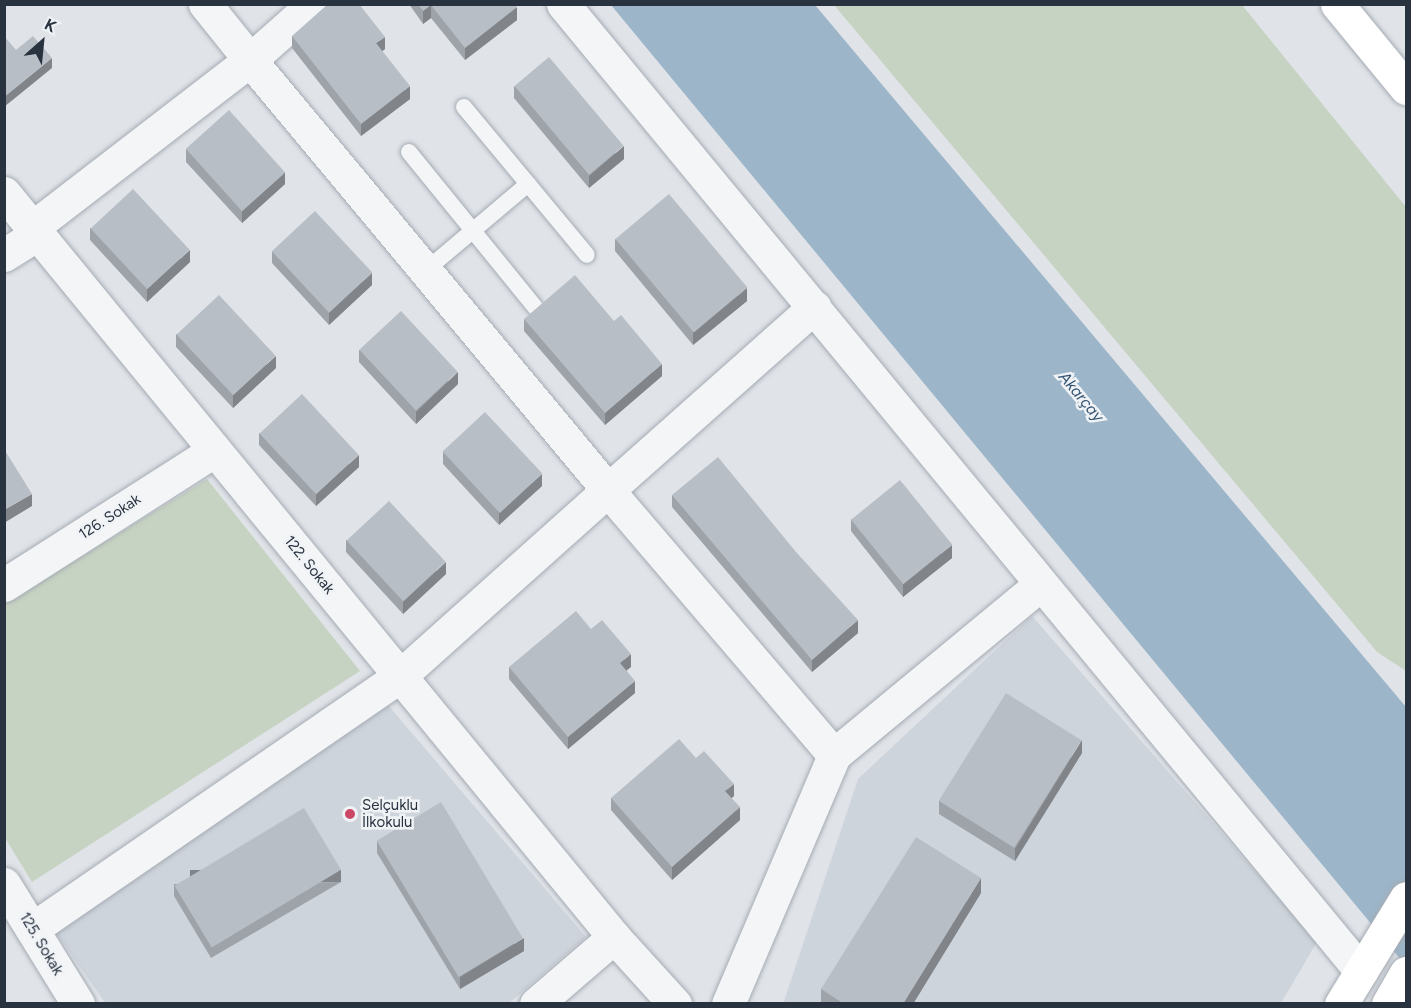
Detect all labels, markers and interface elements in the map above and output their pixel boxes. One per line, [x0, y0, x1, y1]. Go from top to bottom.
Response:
north arrow [12, 12, 72, 72]
text: K [41, 15, 59, 36]
water label: Akarçay [1054, 368, 1108, 426]
street label: 126. Sokak [76, 490, 144, 544]
street label: 122. Sokak [280, 532, 338, 598]
place label: Selçuklu İlkokulu [362, 796, 418, 831]
marker: Selçuklu İlkokulu [343, 807, 357, 821]
street label: 125. Sokak [15, 909, 67, 979]

